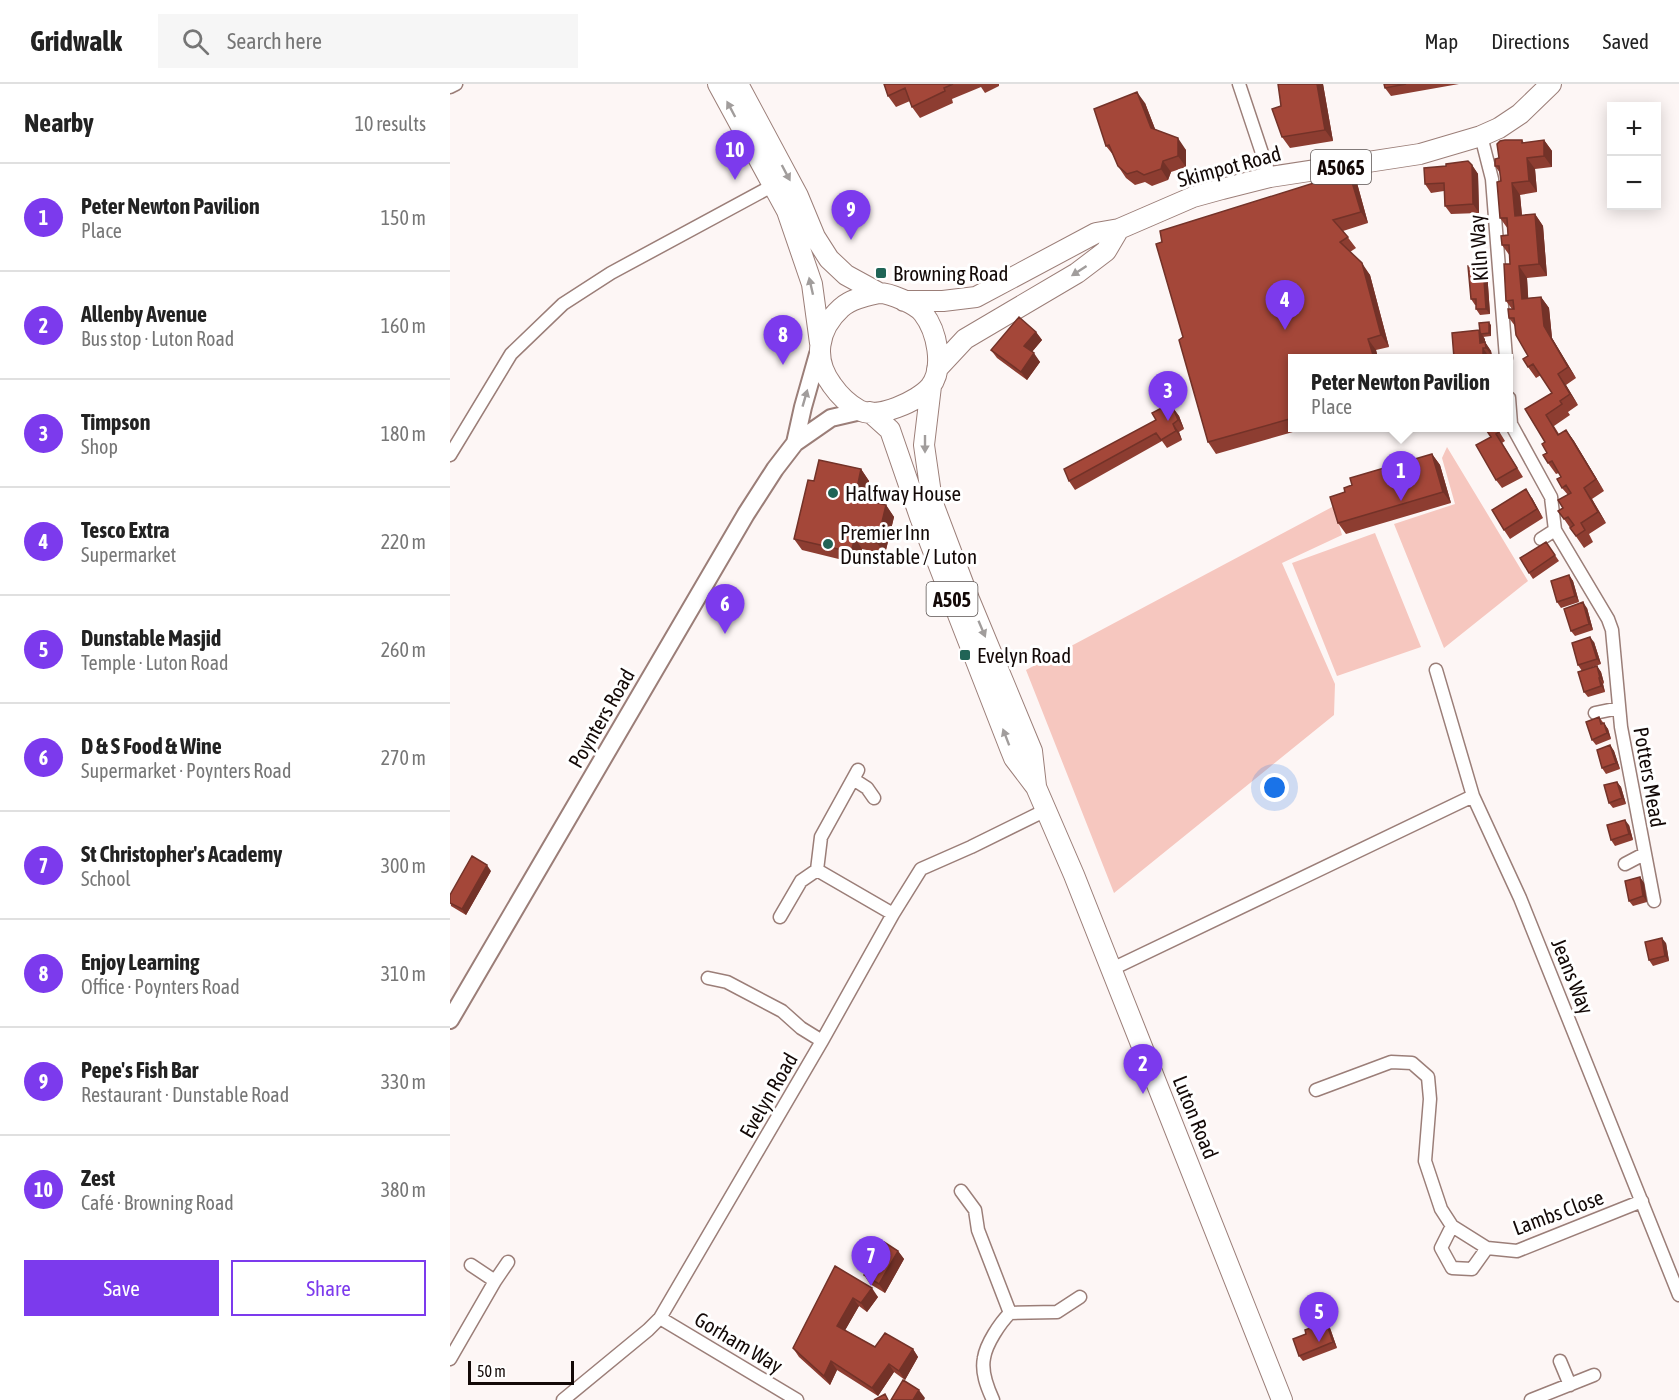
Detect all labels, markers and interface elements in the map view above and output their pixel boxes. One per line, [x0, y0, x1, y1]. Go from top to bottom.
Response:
search box [158, 14, 578, 68]
text: Gridwalk [30, 25, 122, 57]
icon: search [179, 25, 212, 58]
text: Search here [227, 28, 322, 54]
text: Map [1424, 29, 1458, 53]
text: Directions [1491, 29, 1570, 53]
text: Saved [1603, 29, 1649, 53]
one-way arrow [726, 100, 736, 117]
map controls [1607, 102, 1661, 210]
button: + [1607, 102, 1661, 156]
text: Nearby [24, 108, 94, 138]
text: 10 results [355, 112, 426, 135]
pin: 10 [716, 130, 754, 180]
street label: Skimpot Road [1175, 141, 1283, 191]
road number: A5065 [1311, 150, 1371, 184]
button: − [1607, 156, 1661, 210]
one-way arrow [781, 164, 790, 181]
pin: 9 [832, 190, 870, 240]
text: Peter Newton Pavilion [81, 193, 260, 219]
text: 1 [39, 206, 48, 229]
text: 150 m [381, 206, 426, 229]
street label: Kiln Way [1464, 214, 1492, 282]
text: Place [81, 219, 122, 242]
place label: Browning Road [893, 261, 1009, 285]
one-way arrow [1071, 265, 1087, 276]
marker: Browning Road [874, 266, 888, 280]
one-way arrow [806, 276, 815, 295]
pin: 4 [1266, 280, 1304, 330]
text: Allenby Avenue [81, 301, 207, 327]
text: 2 [39, 314, 48, 337]
text: 160 m [381, 314, 426, 337]
pin: 8 [764, 316, 802, 365]
text: Bus stop · Luton Road [81, 327, 234, 350]
popup [1288, 354, 1513, 432]
text: Peter Newton Pavilion [1311, 369, 1490, 395]
pin: 3 [1148, 372, 1188, 421]
one-way arrow [801, 389, 811, 407]
text: Place [1311, 395, 1352, 418]
text: Timpson [81, 409, 150, 435]
text: 3 [39, 422, 48, 445]
text: 180 m [381, 422, 426, 445]
text: Shop [81, 435, 118, 458]
one-way arrow [920, 435, 930, 454]
pin: 1 [1382, 452, 1420, 501]
place label: Halfway House [845, 481, 961, 505]
marker: Halfway House [826, 486, 840, 500]
text: Tesco Extra [81, 517, 169, 543]
place label: Premier Inn Dunstable / Luton [840, 520, 977, 568]
text: 4 [39, 530, 48, 553]
text: 220 m [381, 530, 426, 553]
marker: Premier Inn Dunstable / Luton [821, 537, 835, 551]
text: Supermarket [81, 543, 176, 566]
road number: A505 [926, 582, 978, 616]
pin: 6 [706, 584, 744, 634]
one-way arrow [978, 620, 987, 638]
text: Dunstable Masjid [81, 625, 221, 651]
text: 5 [39, 638, 48, 661]
text: 260 m [381, 638, 426, 661]
place label: Evelyn Road [977, 643, 1071, 667]
marker: Evelyn Road [958, 648, 972, 662]
text: Temple · Luton Road [81, 651, 228, 674]
street label: Poynters Road [563, 664, 639, 772]
street label: Potters Mead [1629, 725, 1671, 829]
one-way arrow [1001, 728, 1010, 746]
text: D & S Food & Wine [81, 733, 222, 759]
text: 6 [39, 746, 48, 769]
text: 270 m [381, 746, 426, 769]
text: Supermarket · Poynters Road [81, 759, 291, 782]
your location [1260, 773, 1289, 802]
text: St Christopher's Academy [81, 841, 282, 867]
text: 7 [39, 854, 48, 877]
text: 300 m [381, 854, 426, 877]
text: School [81, 867, 131, 890]
street label: Jeans Way [1547, 935, 1599, 1018]
text: Enjoy Learning [81, 949, 199, 975]
text: 8 [39, 962, 48, 985]
text: 310 m [381, 962, 426, 985]
text: Office · Poynters Road [81, 975, 240, 998]
pin: 2 [1124, 1044, 1162, 1094]
street label: Evelyn Road [734, 1048, 802, 1142]
text: Pepe's Fish Bar [81, 1057, 198, 1083]
text: 9 [39, 1070, 48, 1093]
text: 330 m [381, 1070, 426, 1093]
street label: Luton Road [1169, 1072, 1223, 1162]
text: Restaurant · Dunstable Road [81, 1083, 289, 1106]
text: Zest [81, 1165, 115, 1191]
text: 10 [34, 1178, 53, 1201]
text: 380 m [381, 1178, 426, 1201]
street label: Lambs Close [1509, 1184, 1607, 1240]
text: Café · Browning Road [81, 1191, 234, 1214]
pin: 7 [852, 1236, 890, 1286]
button: Save [24, 1260, 219, 1316]
button: Share [231, 1260, 426, 1316]
pin: 5 [1300, 1292, 1338, 1342]
street label: Gorham Way [691, 1306, 788, 1378]
scale bar [468, 1358, 574, 1386]
text: 50 m [477, 1362, 506, 1380]

